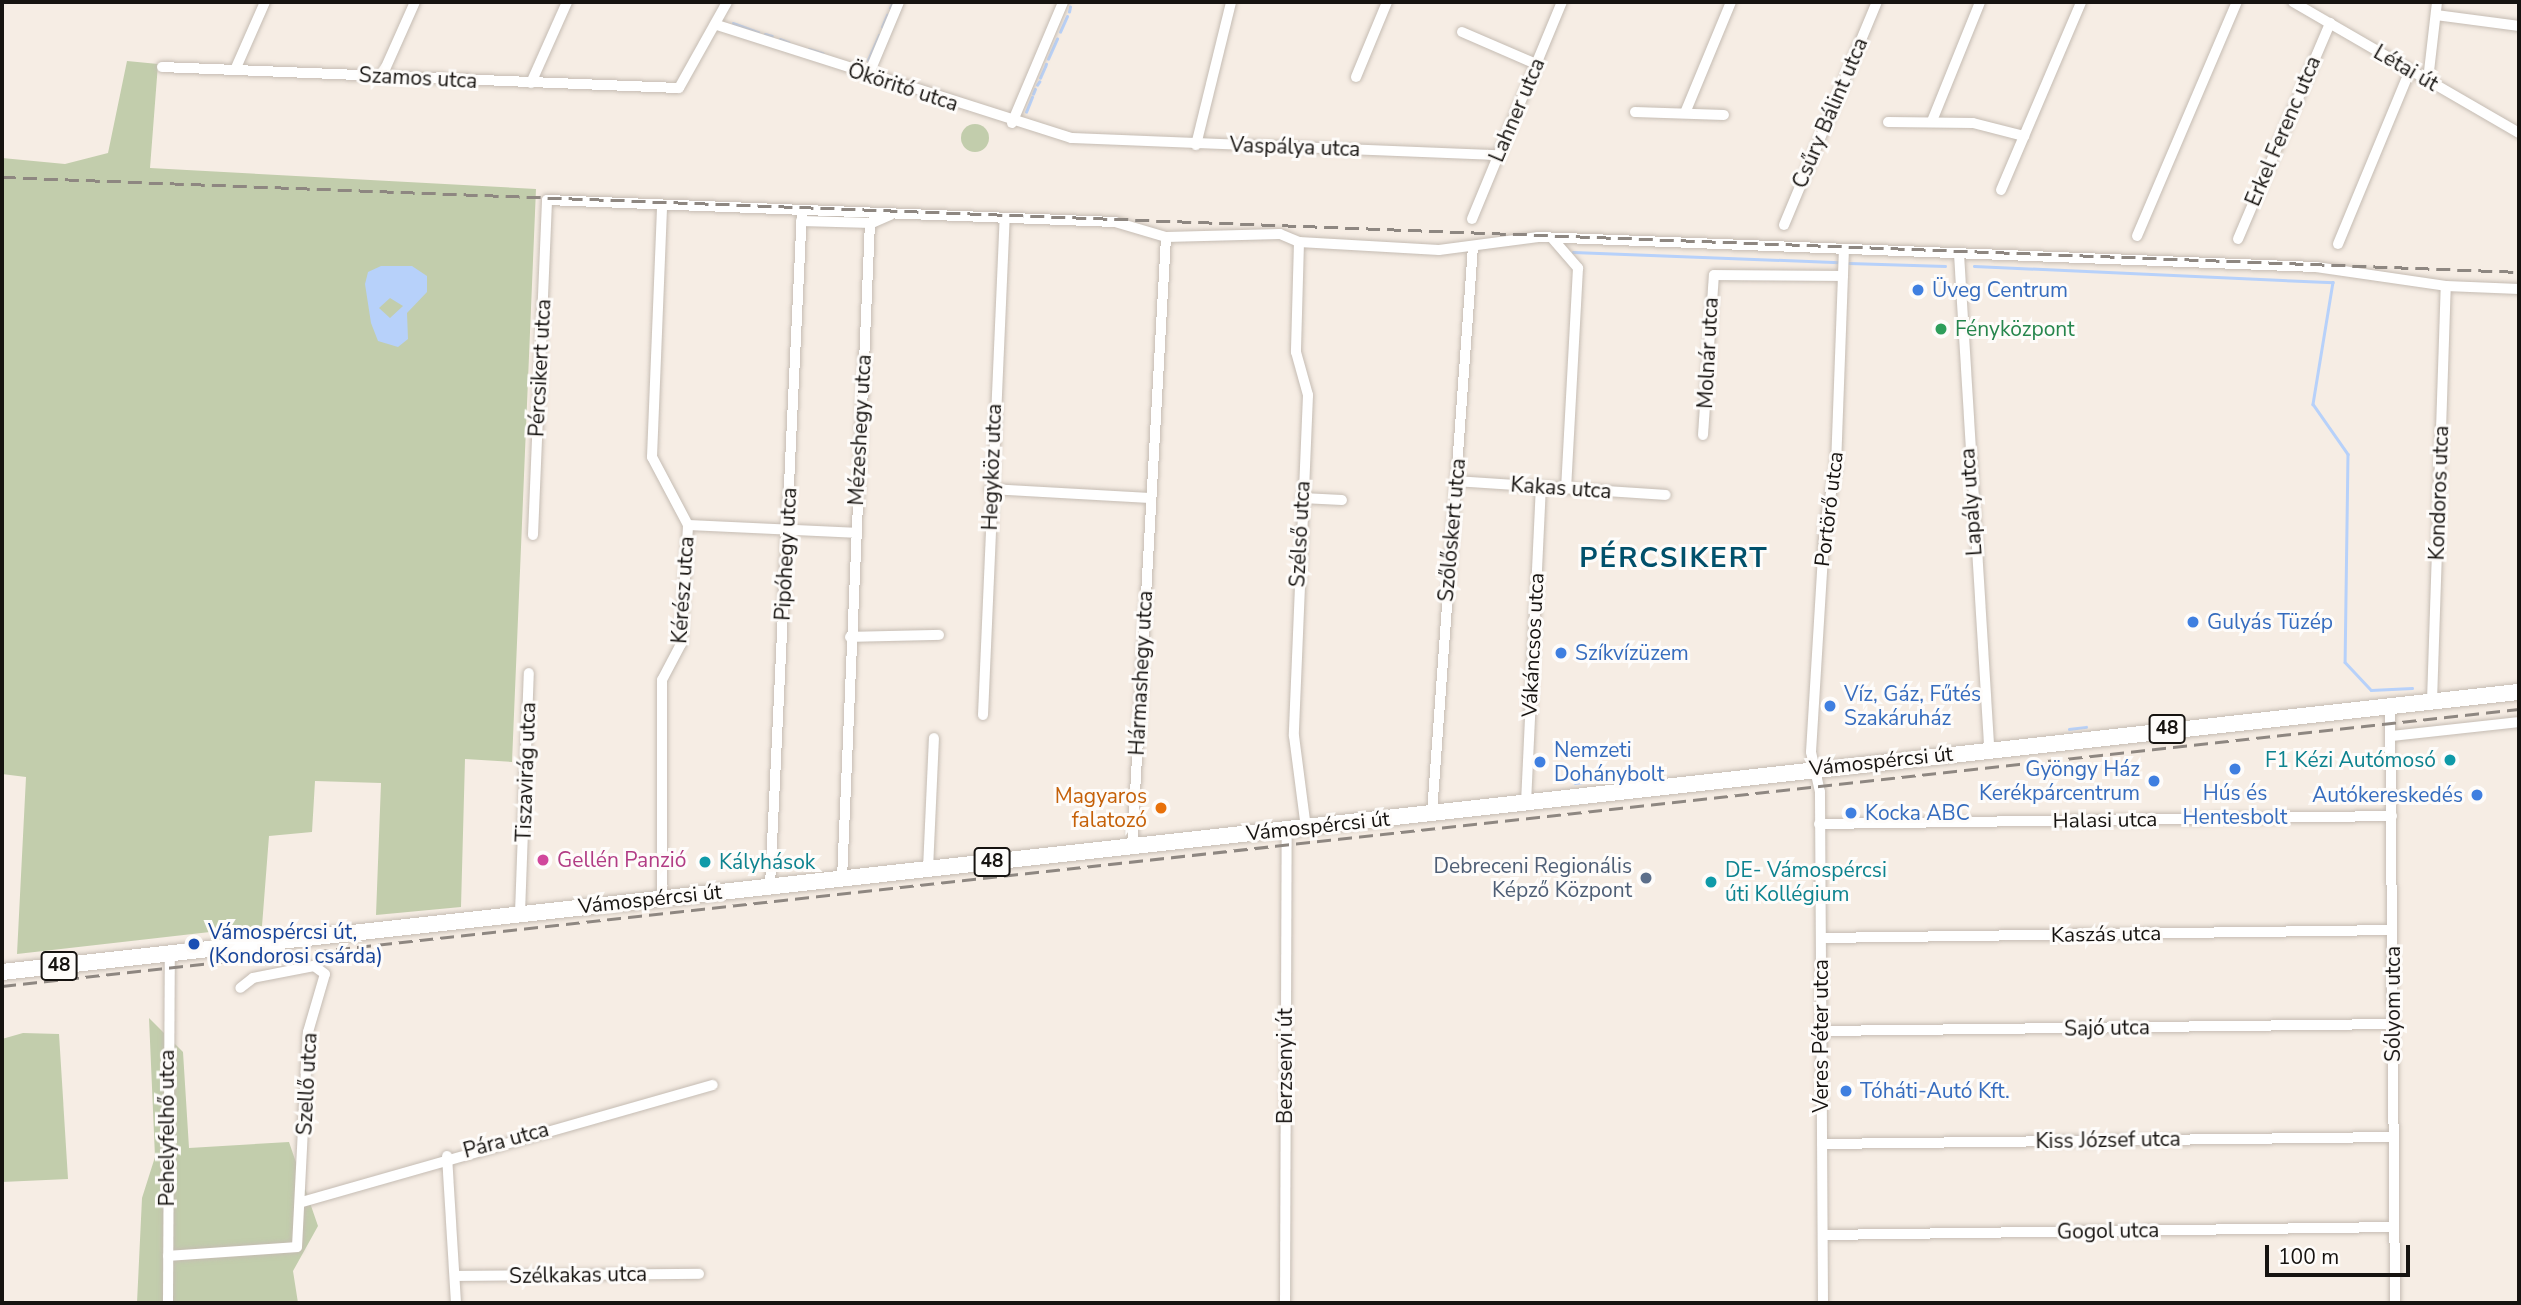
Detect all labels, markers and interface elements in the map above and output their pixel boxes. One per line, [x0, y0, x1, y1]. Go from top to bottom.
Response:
street label: Csűry Bálint utca [1787, 34, 1873, 192]
street label: Létai út [2369, 40, 2443, 96]
street label: Erkel Ferenc utca [2240, 52, 2326, 210]
street label: Lahner utca [1484, 54, 1550, 166]
street label: Ököritó utca [845, 57, 961, 117]
street label: Szamos utca [358, 62, 478, 94]
street label: Vaspálya utca [1229, 132, 1361, 162]
place label: Üveg Centrum [1932, 277, 2068, 303]
marker: Üveg Centrum [1910, 282, 1926, 298]
street label: Molnár utca [1692, 297, 1724, 409]
street label: Pércsikert utca [524, 298, 556, 438]
place label: Fényközpont [1955, 316, 2075, 342]
marker: Fényközpont [1933, 321, 1949, 337]
street label: Mézeshegy utca [843, 354, 877, 506]
street label: Hegyköz utca [977, 403, 1007, 531]
street label: Kondoros utca [2424, 425, 2454, 561]
street label: Lapály utca [1955, 447, 1987, 557]
street label: Portörő utca [1809, 450, 1849, 568]
street label: Szőlőskert utca [1433, 457, 1471, 603]
street label: Kakas utca [1510, 472, 1612, 504]
street label: Szélső utca [1285, 480, 1315, 588]
street label: Pipóhegy utca [770, 487, 802, 621]
street label: Kérész utca [667, 535, 699, 645]
district label: PÉRCSIKERT [1580, 541, 1768, 575]
street label: Vákáncsos utca [1517, 572, 1549, 718]
street label: Hármashegy utca [1124, 590, 1158, 756]
place label: Gulyás Tüzép [2207, 609, 2333, 635]
marker: Gulyás Tüzép [2185, 614, 2201, 630]
place label: Szíkvízüzem [1575, 640, 1689, 666]
marker: Szíkvízüzem [1553, 645, 1569, 661]
place label: Víz, Gáz, Fűtés Szakáruház [1844, 681, 1981, 731]
marker: Víz, Gáz, Fűtés Szakáruház [1822, 698, 1838, 714]
street label: Tiszavirág utca [511, 702, 541, 842]
road number: 48 [2148, 714, 2186, 744]
place label: Nemzeti Dohánybolt [1554, 737, 1664, 787]
street label: Vámospércsi út [1808, 741, 1954, 781]
place label: F1 Kézi Autómosó [2265, 747, 2436, 773]
marker: F1 Kézi Autómosó [2442, 752, 2458, 768]
marker: Nemzeti Dohánybolt [1532, 754, 1548, 770]
place label: Gyöngy Ház Kerékpárcentrum [1979, 756, 2140, 806]
marker: Hús és Hentesbolt [2227, 761, 2243, 777]
marker: Gyöngy Ház Kerékpárcentrum [2146, 773, 2162, 789]
place label: Hús és Hentesbolt [2183, 780, 2287, 830]
place label: Autókereskedés [2312, 782, 2463, 808]
place label: Magyaros falatozó [1055, 783, 1147, 833]
marker: Autókereskedés [2469, 787, 2485, 803]
marker: Magyaros falatozó [1153, 800, 1169, 816]
place label: Kocka ABC [1865, 800, 1970, 826]
marker: Kocka ABC [1843, 805, 1859, 821]
street label: Vámospércsi út [1245, 806, 1391, 846]
street label: Halasi utca [2052, 806, 2158, 834]
road number: 48 [973, 846, 1011, 877]
place label: Gellén Panzió [557, 847, 686, 873]
place label: Kályhások [719, 849, 815, 875]
marker: Gellén Panzió [535, 852, 551, 868]
place label: Debreceni Regionális Képző Központ [1433, 853, 1632, 903]
marker: Kályhások [697, 854, 713, 870]
place label: DE- Vámospércsi úti Kollégium [1725, 857, 1887, 907]
marker: Debreceni Regionális Képző Központ [1638, 870, 1654, 886]
marker: DE- Vámospércsi úti Kollégium [1703, 874, 1719, 890]
street label: Vámospércsi út [577, 879, 723, 919]
place label: Vámospércsi út, (Kondorosi csárda) [208, 919, 383, 969]
street label: Kaszás utca [2051, 920, 2161, 948]
marker: Vámospércsi út, (Kondorosi csárda) [186, 936, 202, 952]
street label: Sólyom utca [2380, 946, 2406, 1062]
road number: 48 [40, 950, 78, 982]
street label: Veres Péter utca [1808, 959, 1834, 1113]
street label: Berzsenyi út [1272, 1008, 1298, 1124]
street label: Sajó utca [2064, 1015, 2150, 1041]
street label: Szellő utca [292, 1032, 322, 1136]
street label: Pehelyfelhő utca [154, 1050, 180, 1206]
place label: Tóháti-Autó Kft. [1860, 1078, 2010, 1104]
marker: Tóháti-Autó Kft. [1838, 1083, 1854, 1099]
street label: Pára utca [460, 1116, 552, 1164]
street label: Kiss József utca [2035, 1126, 2181, 1154]
street label: Gogol utca [2057, 1218, 2159, 1244]
scale bar [2269, 1232, 2414, 1276]
text: 100 m [2278, 1243, 2339, 1271]
street label: Szélkakas utca [509, 1261, 647, 1289]

